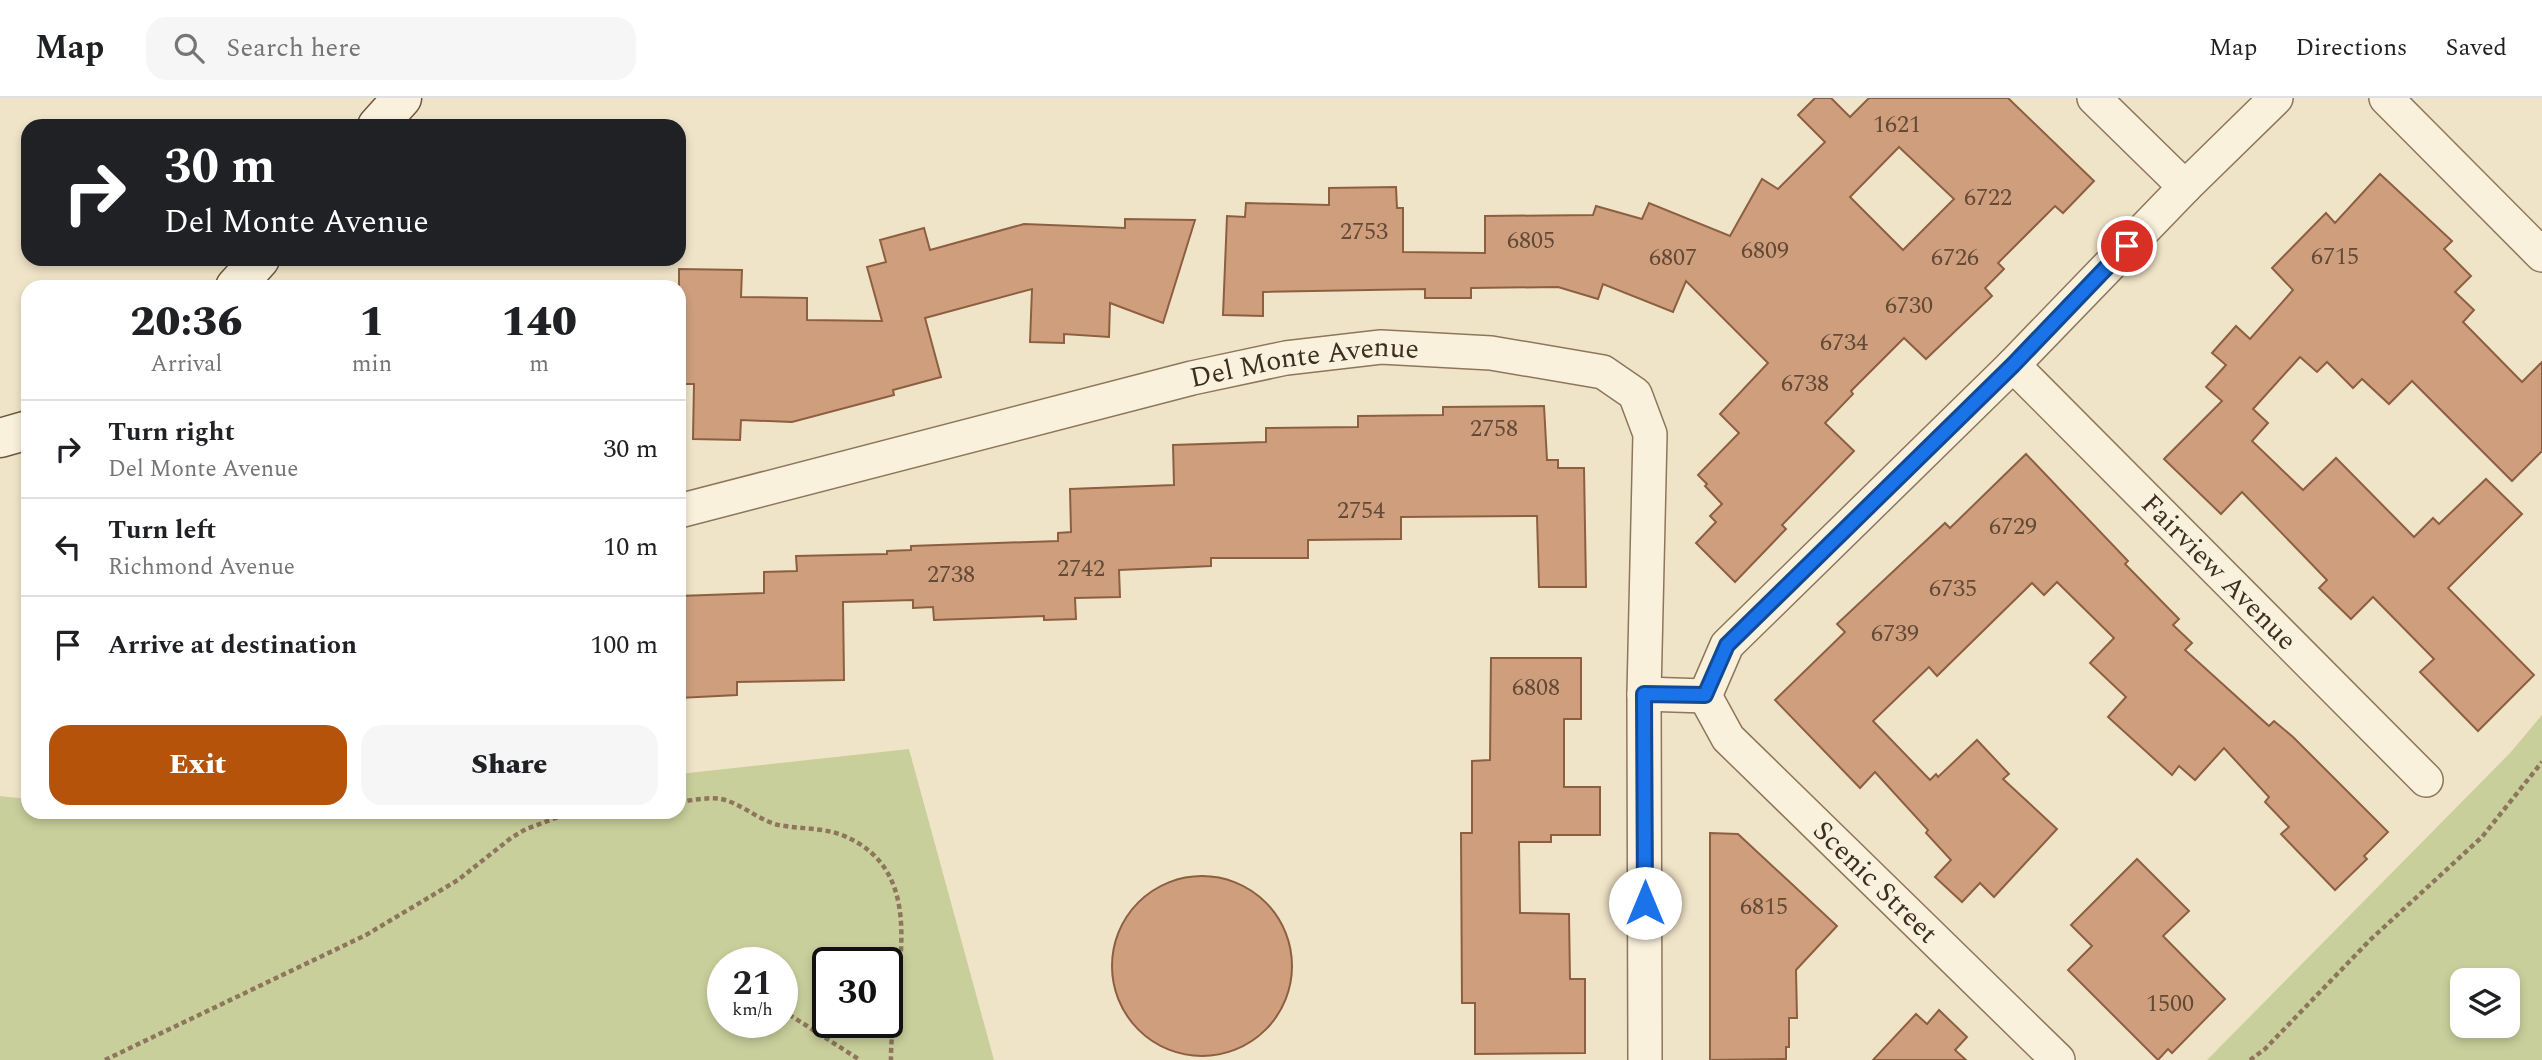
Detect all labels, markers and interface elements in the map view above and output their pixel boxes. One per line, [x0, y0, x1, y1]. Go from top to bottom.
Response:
search box [146, 17, 636, 80]
text: Map [35, 23, 104, 73]
text: Search here [226, 28, 361, 68]
icon: search [170, 29, 208, 67]
text: Map [2209, 30, 2257, 66]
text: Directions [2295, 30, 2407, 66]
text: Saved [2445, 30, 2507, 66]
house number: 1621 [1873, 107, 1921, 143]
text: 30 m [164, 130, 275, 205]
icon: right [49, 147, 140, 238]
house number: 6722 [1964, 180, 2012, 216]
text: Del Monte Avenue [164, 198, 429, 247]
house number: 2753 [1340, 214, 1388, 250]
pin [2097, 216, 2157, 276]
house number: 6805 [1507, 223, 1555, 259]
icon: arrive [2108, 227, 2146, 265]
house number: 6809 [1741, 233, 1789, 269]
house number: 6715 [2311, 239, 2359, 275]
house number: 6807 [1649, 240, 1697, 276]
house number: 6726 [1931, 240, 1979, 276]
house number: 6730 [1885, 288, 1933, 324]
text: 20:36 [130, 291, 243, 354]
text: 1 [359, 291, 385, 354]
text: 140 [501, 291, 577, 354]
street label: Del Monte Avenue [1186, 325, 1420, 399]
house number: 6734 [1820, 325, 1868, 361]
text: Arrival [151, 347, 222, 382]
text: min [352, 347, 392, 382]
text: m [529, 347, 549, 382]
house number: 6738 [1781, 366, 1829, 402]
house number: 2758 [1470, 411, 1518, 447]
text: Turn right [108, 412, 235, 452]
text: 30 m [603, 429, 658, 469]
icon: right [49, 430, 87, 468]
text: Del Monte Avenue [108, 452, 298, 487]
street label: Fairview Avenue [2131, 484, 2307, 660]
house number: 2754 [1337, 493, 1385, 529]
house number: 6729 [1989, 509, 2037, 545]
text: Turn left [108, 510, 216, 550]
text: 10 m [603, 527, 658, 567]
icon: left [49, 528, 87, 566]
text: Richmond Avenue [108, 550, 295, 585]
house number: 2742 [1057, 551, 1105, 587]
house number: 2738 [927, 557, 975, 593]
house number: 6735 [1929, 571, 1977, 607]
house number: 6739 [1871, 616, 1919, 652]
text: Arrive at destination [108, 625, 357, 665]
text: 100 m [590, 625, 658, 665]
icon: arrive [49, 626, 87, 664]
house number: 6808 [1512, 670, 1560, 706]
button: Exit [49, 725, 347, 805]
button: Share [361, 725, 658, 805]
street label: Scenic Street [1803, 810, 1948, 954]
position arrow [1608, 866, 1682, 940]
house number: 6815 [1740, 889, 1788, 925]
speed limit sign: 30 [812, 947, 903, 1038]
text: 21 [733, 957, 772, 1010]
map controls [2450, 968, 2520, 1038]
button: layers [2450, 968, 2520, 1038]
house number: 1500 [2146, 986, 2194, 1022]
text: km/h [732, 996, 773, 1023]

